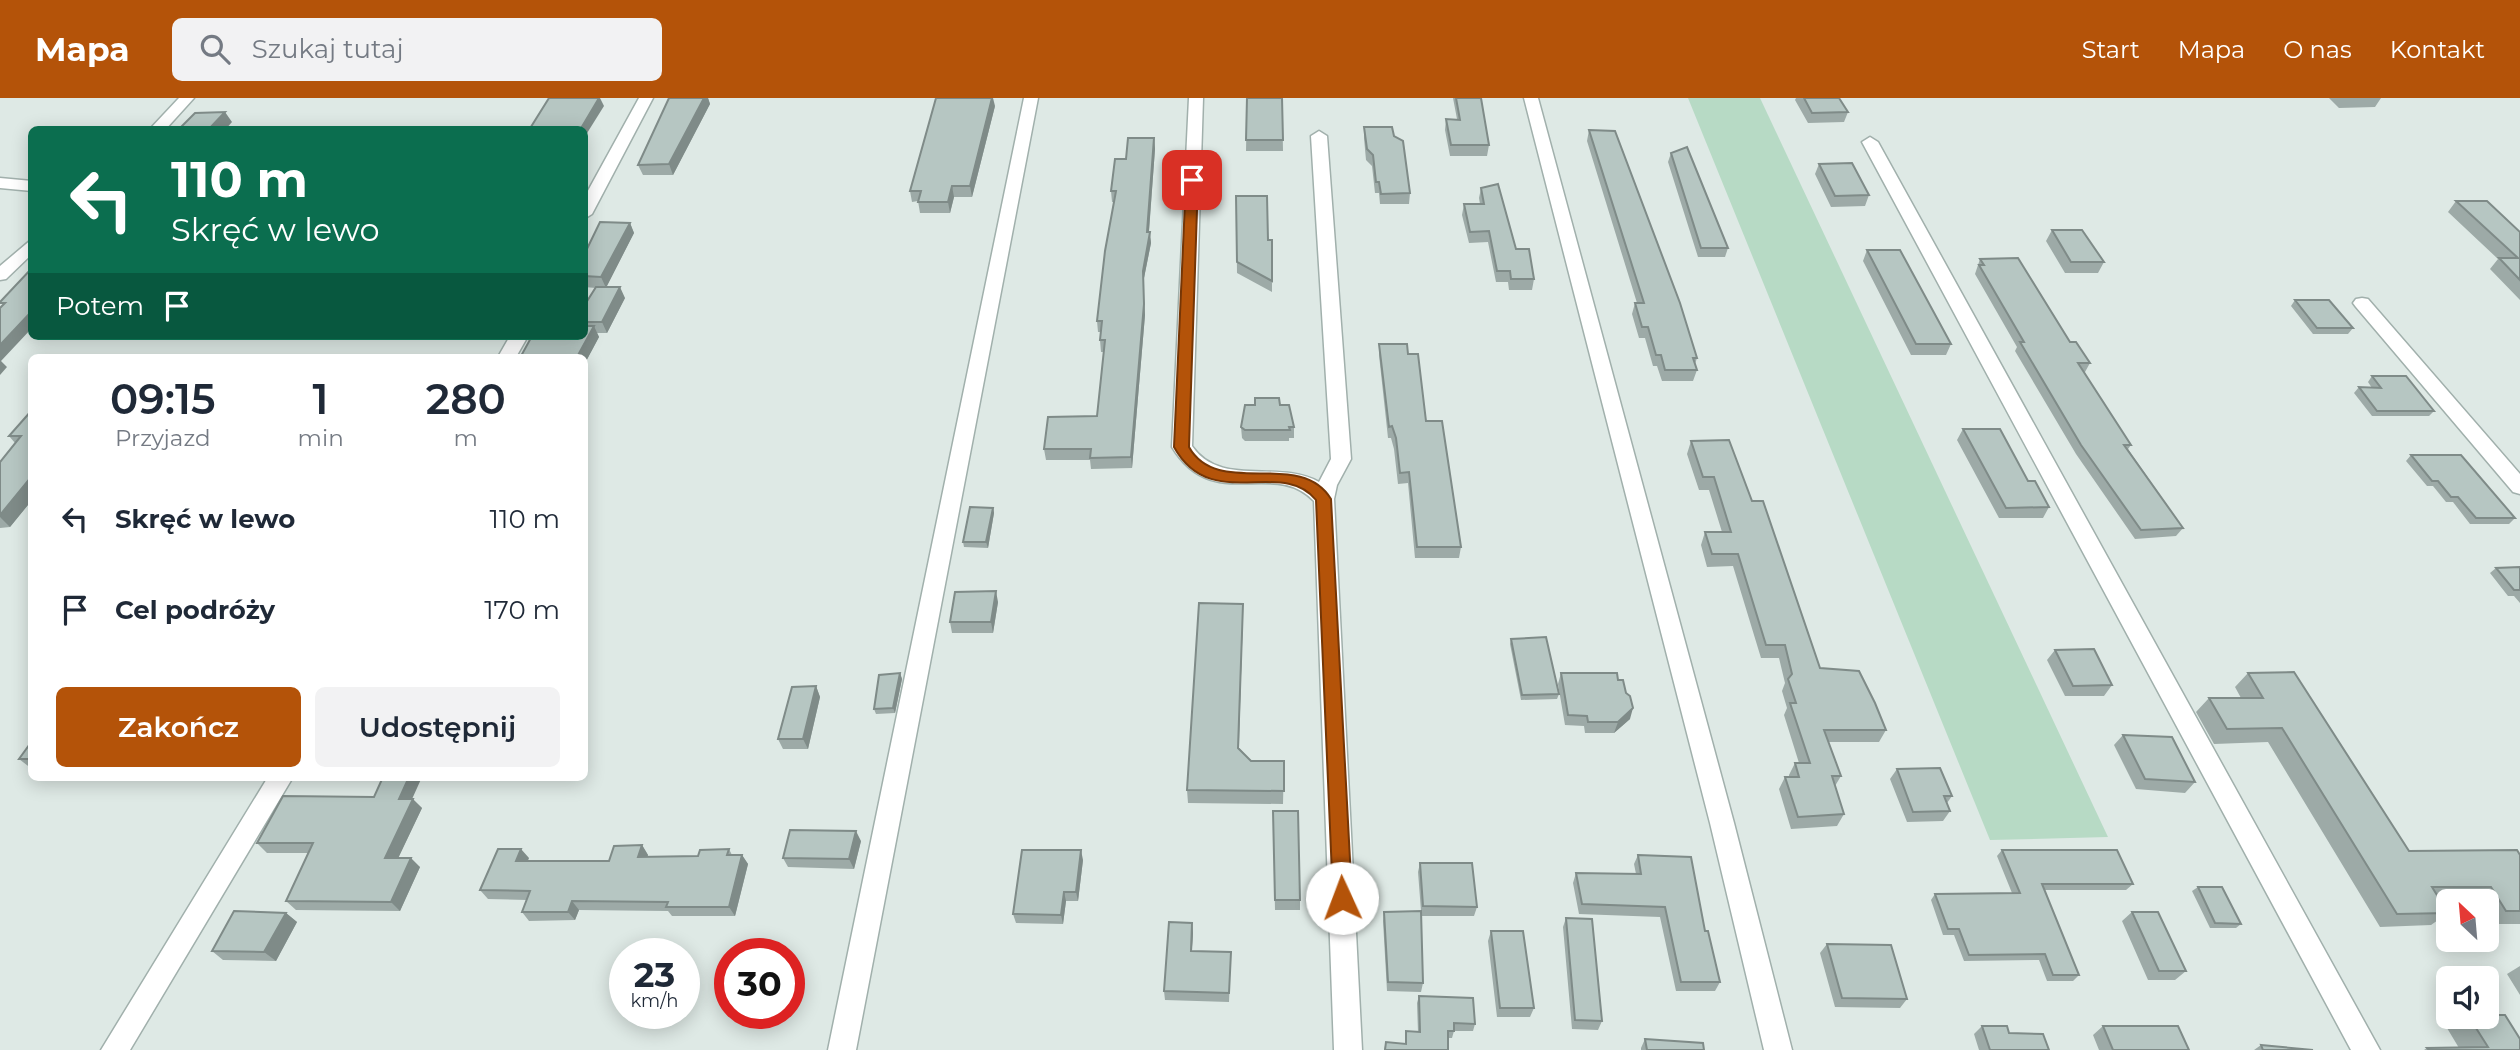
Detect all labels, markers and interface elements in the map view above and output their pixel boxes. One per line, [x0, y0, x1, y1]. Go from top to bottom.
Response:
search box [172, 18, 662, 81]
text: Mapa [35, 29, 130, 69]
icon: search [196, 30, 234, 68]
text: Szukaj tutaj [252, 33, 404, 65]
text: Start [2082, 35, 2140, 64]
text: Mapa [2178, 35, 2245, 64]
text: O nas [2283, 35, 2352, 64]
text: Kontakt [2390, 35, 2485, 64]
text: 110 m [171, 150, 308, 209]
pin [1162, 150, 1222, 210]
icon: left [56, 154, 147, 245]
icon: arrive [1173, 161, 1211, 199]
text: Skręć w lewo [171, 210, 380, 249]
icon: arrive [158, 287, 196, 325]
text: Potem [56, 290, 144, 322]
text: 09:15 [110, 373, 215, 425]
text: 1 [313, 373, 329, 425]
text: 280 [426, 373, 506, 425]
text: Przyjazd [115, 424, 211, 452]
text: min [298, 424, 344, 452]
text: m [454, 424, 478, 452]
icon: left [56, 500, 94, 538]
text: Skręć w lewo [115, 503, 295, 535]
text: 110 m [490, 503, 560, 535]
icon: arrive [56, 591, 94, 629]
text: Cel podróży [115, 594, 275, 626]
text: 170 m [484, 594, 560, 626]
button: Zakończ [56, 687, 301, 767]
button: Udostępnij [315, 687, 560, 767]
position arrow [1305, 861, 1379, 935]
north arrow [2436, 889, 2499, 952]
map controls [2436, 889, 2499, 1029]
speed limit sign: 30 [714, 938, 805, 1029]
text: 23 [634, 953, 675, 996]
button: sound [2436, 966, 2499, 1029]
text: km/h [630, 990, 679, 1012]

